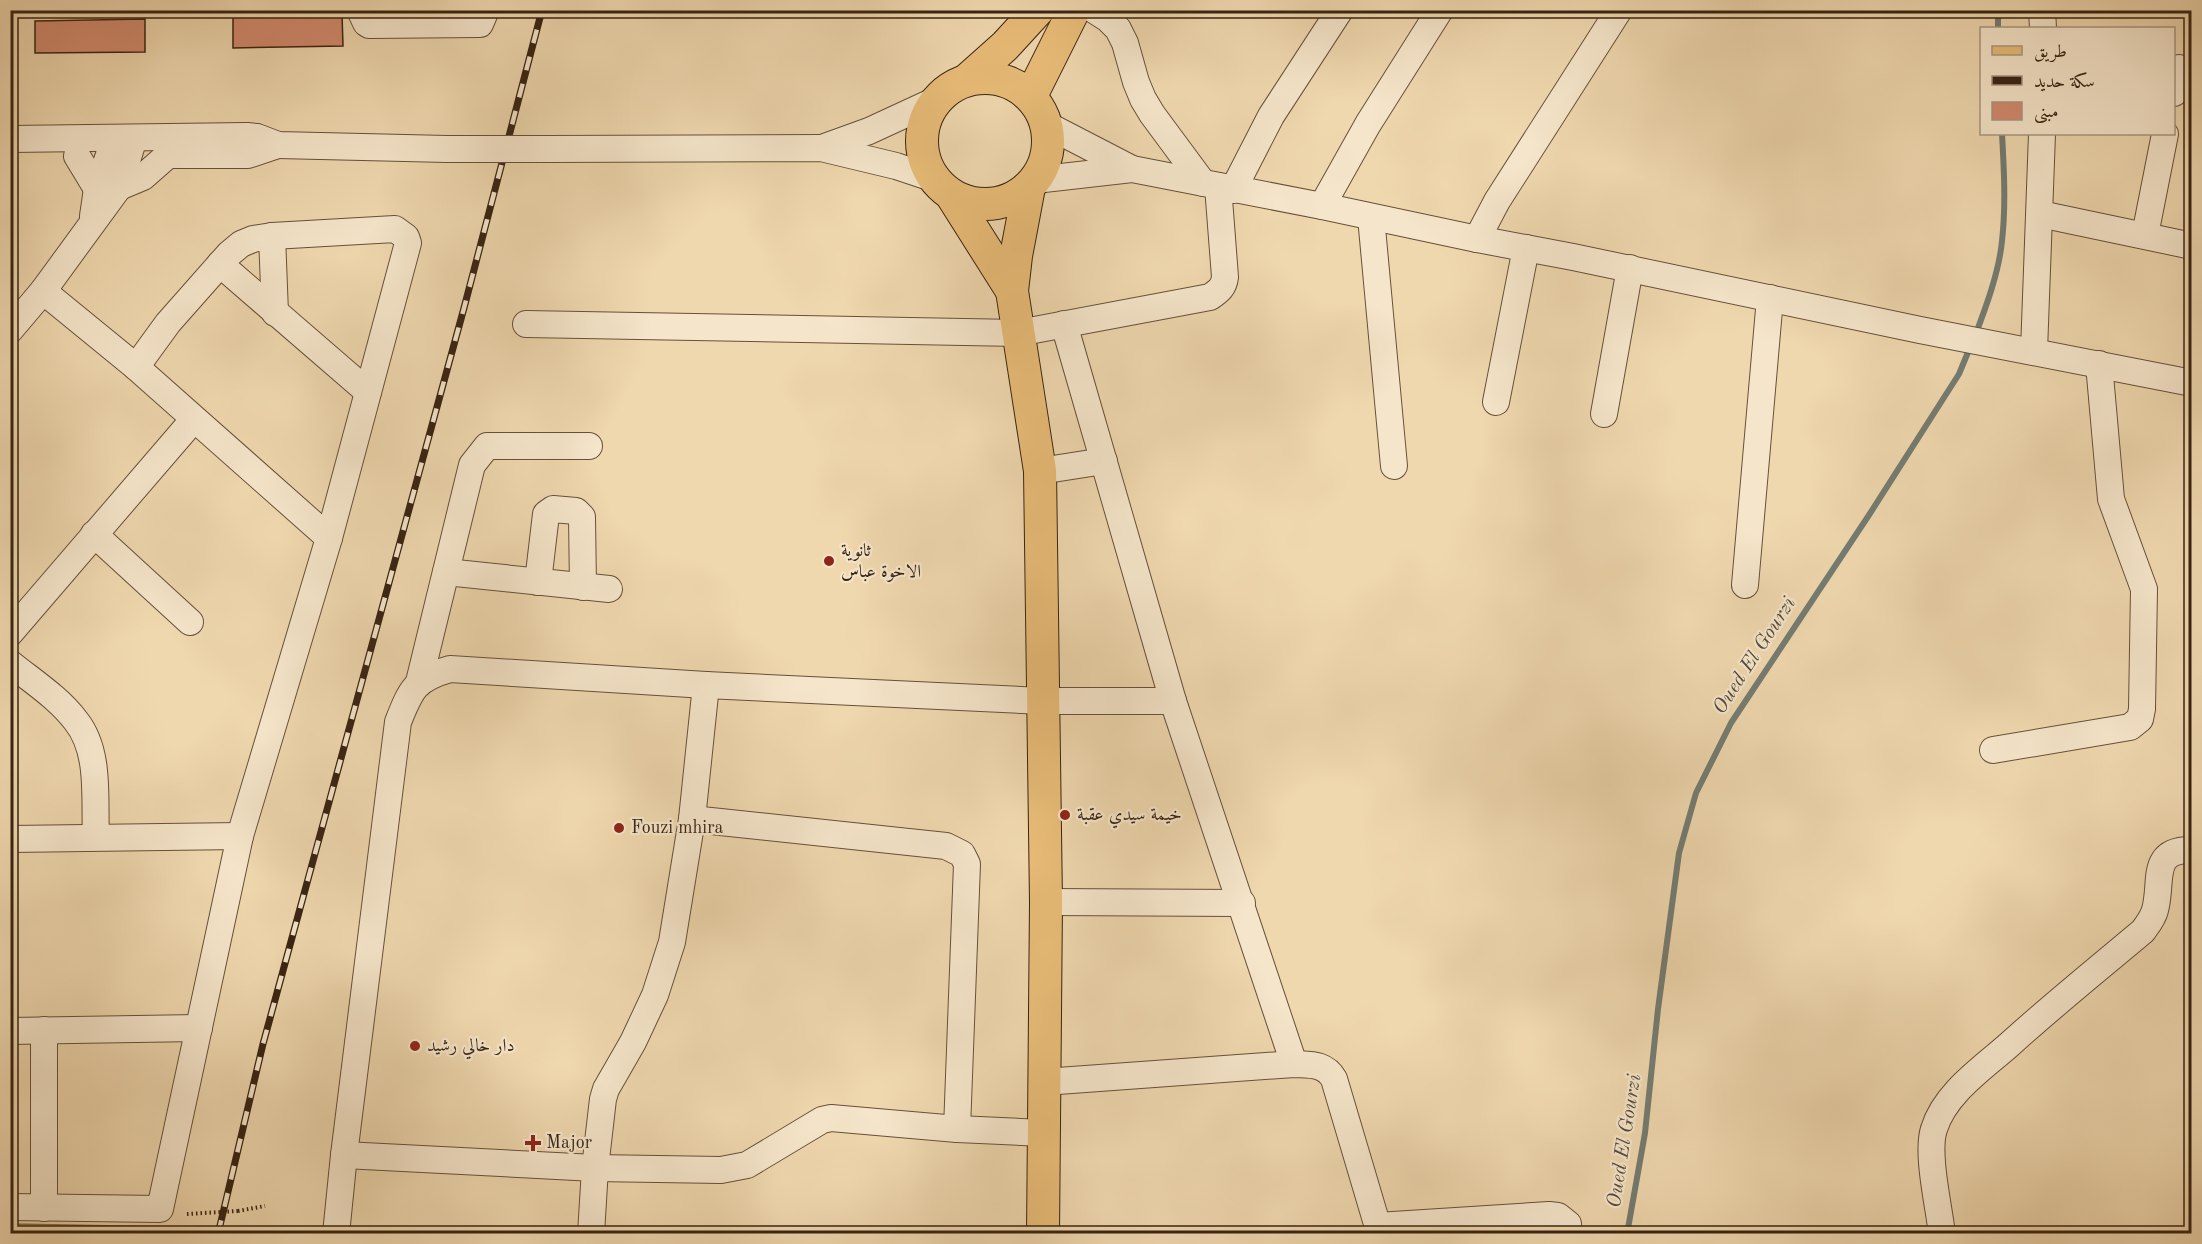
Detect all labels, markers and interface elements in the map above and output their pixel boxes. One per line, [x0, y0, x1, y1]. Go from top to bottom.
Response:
legend [1980, 27, 2175, 135]
text: طريق [2034, 43, 2067, 63]
text: سكة حديد [2034, 72, 2095, 92]
text: مبنى [2034, 103, 2059, 124]
place label: ثانوية الاخوة عباس [841, 542, 921, 582]
marker: ثانوية الاخوة عباس [822, 554, 836, 568]
water label: Oued El Gourzi [1710, 594, 1800, 718]
place label: خيمة سيدي عقبة [1077, 806, 1182, 829]
marker: خيمة سيدي عقبة [1058, 808, 1072, 822]
place label: Fouzi mhira [631, 819, 724, 837]
marker: Fouzi mhira [612, 821, 626, 835]
place label: دار خالي رشيد [427, 1037, 515, 1060]
marker: دار خالي رشيد [408, 1039, 422, 1053]
water label: Oued El Gourzi [1605, 1072, 1645, 1209]
marker: Major [524, 1134, 542, 1152]
place label: Major [546, 1134, 593, 1152]

